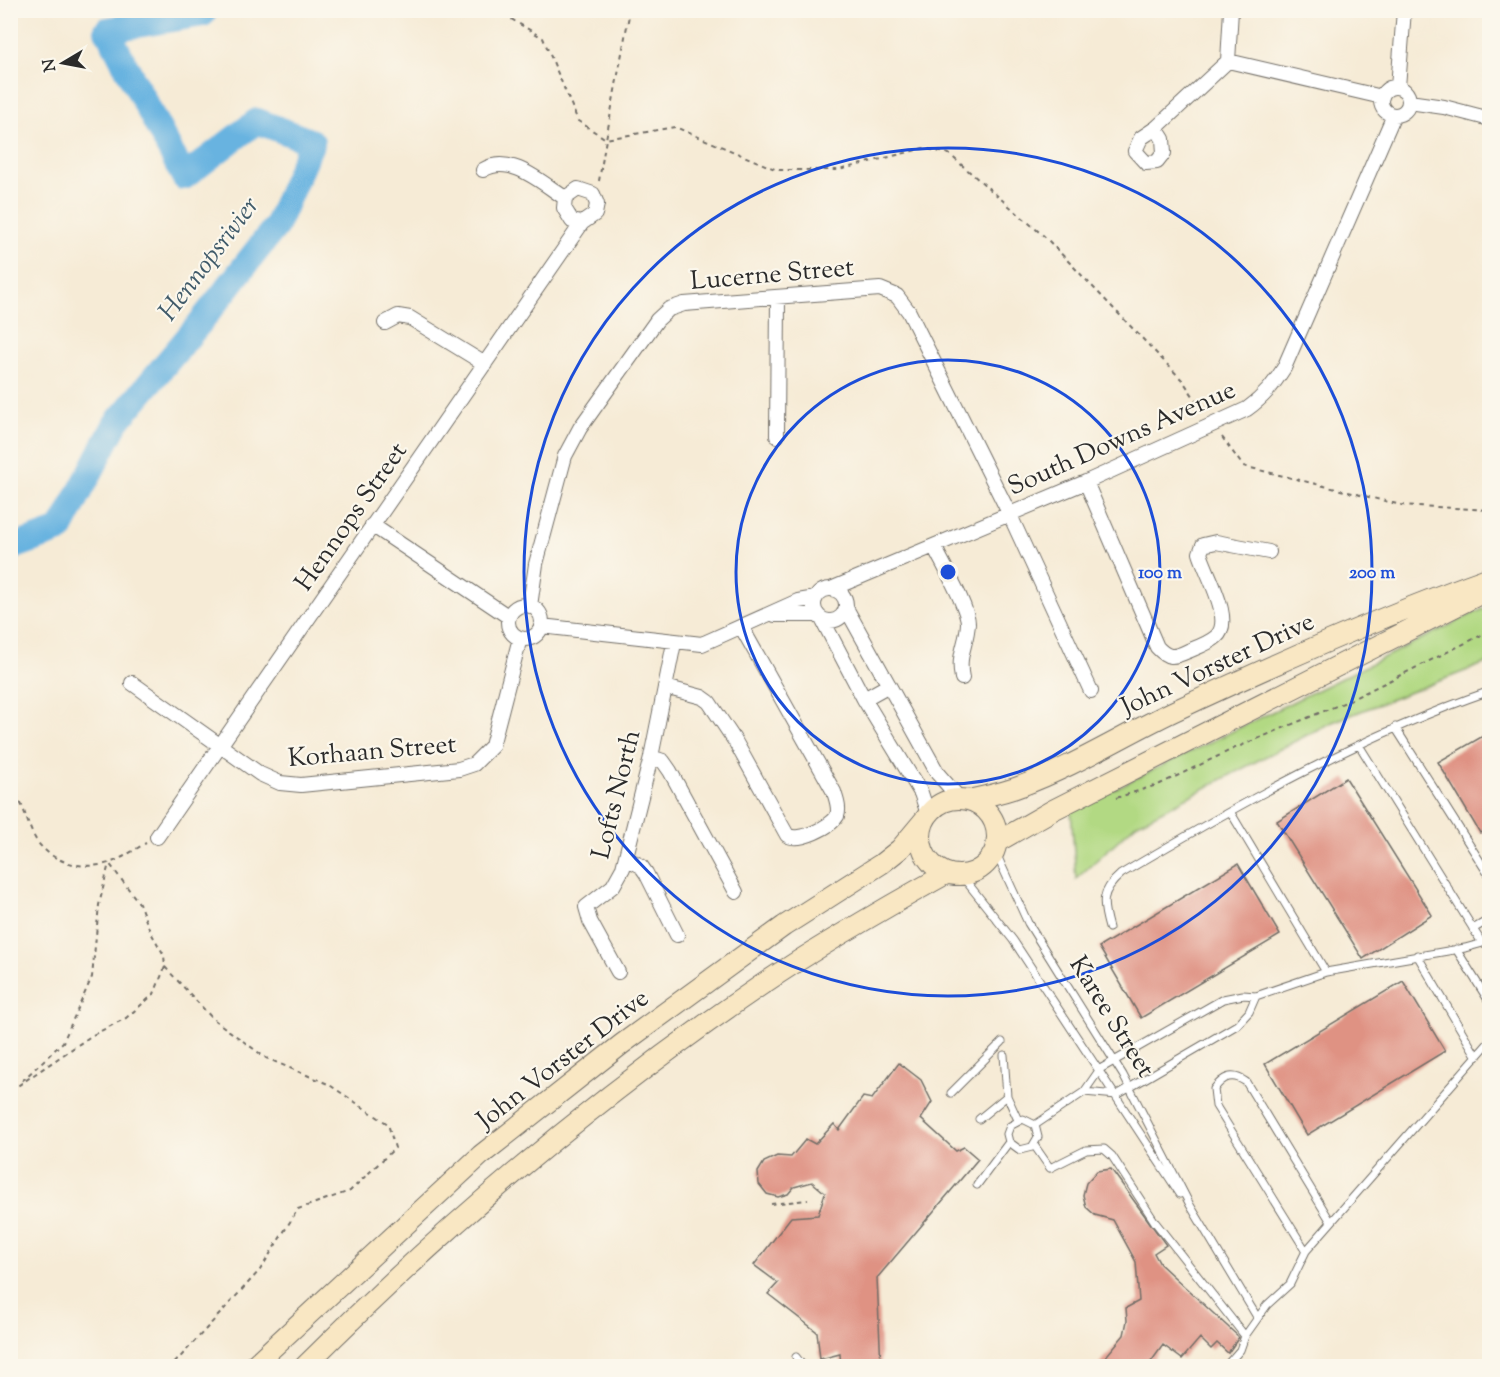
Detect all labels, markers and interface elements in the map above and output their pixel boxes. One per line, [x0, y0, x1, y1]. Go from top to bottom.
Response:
north arrow [33, 33, 93, 93]
text: N [38, 57, 63, 73]
water label: Hennopsrivier [150, 189, 270, 330]
street label: Lucerne Street [689, 250, 856, 301]
street label: South Downs Avenue [1002, 372, 1242, 506]
street label: Hennops Street [287, 435, 417, 599]
text: 100 m [1138, 561, 1182, 587]
text: 200 m [1349, 561, 1395, 587]
centre of rings [938, 562, 958, 582]
street label: John Vorster Drive [1114, 604, 1321, 727]
street label: Lofts North [584, 726, 651, 863]
street label: Korhaan Street [287, 727, 458, 778]
street label: Karee Street [1059, 949, 1163, 1085]
street label: John Vorster Drive [468, 981, 657, 1140]

